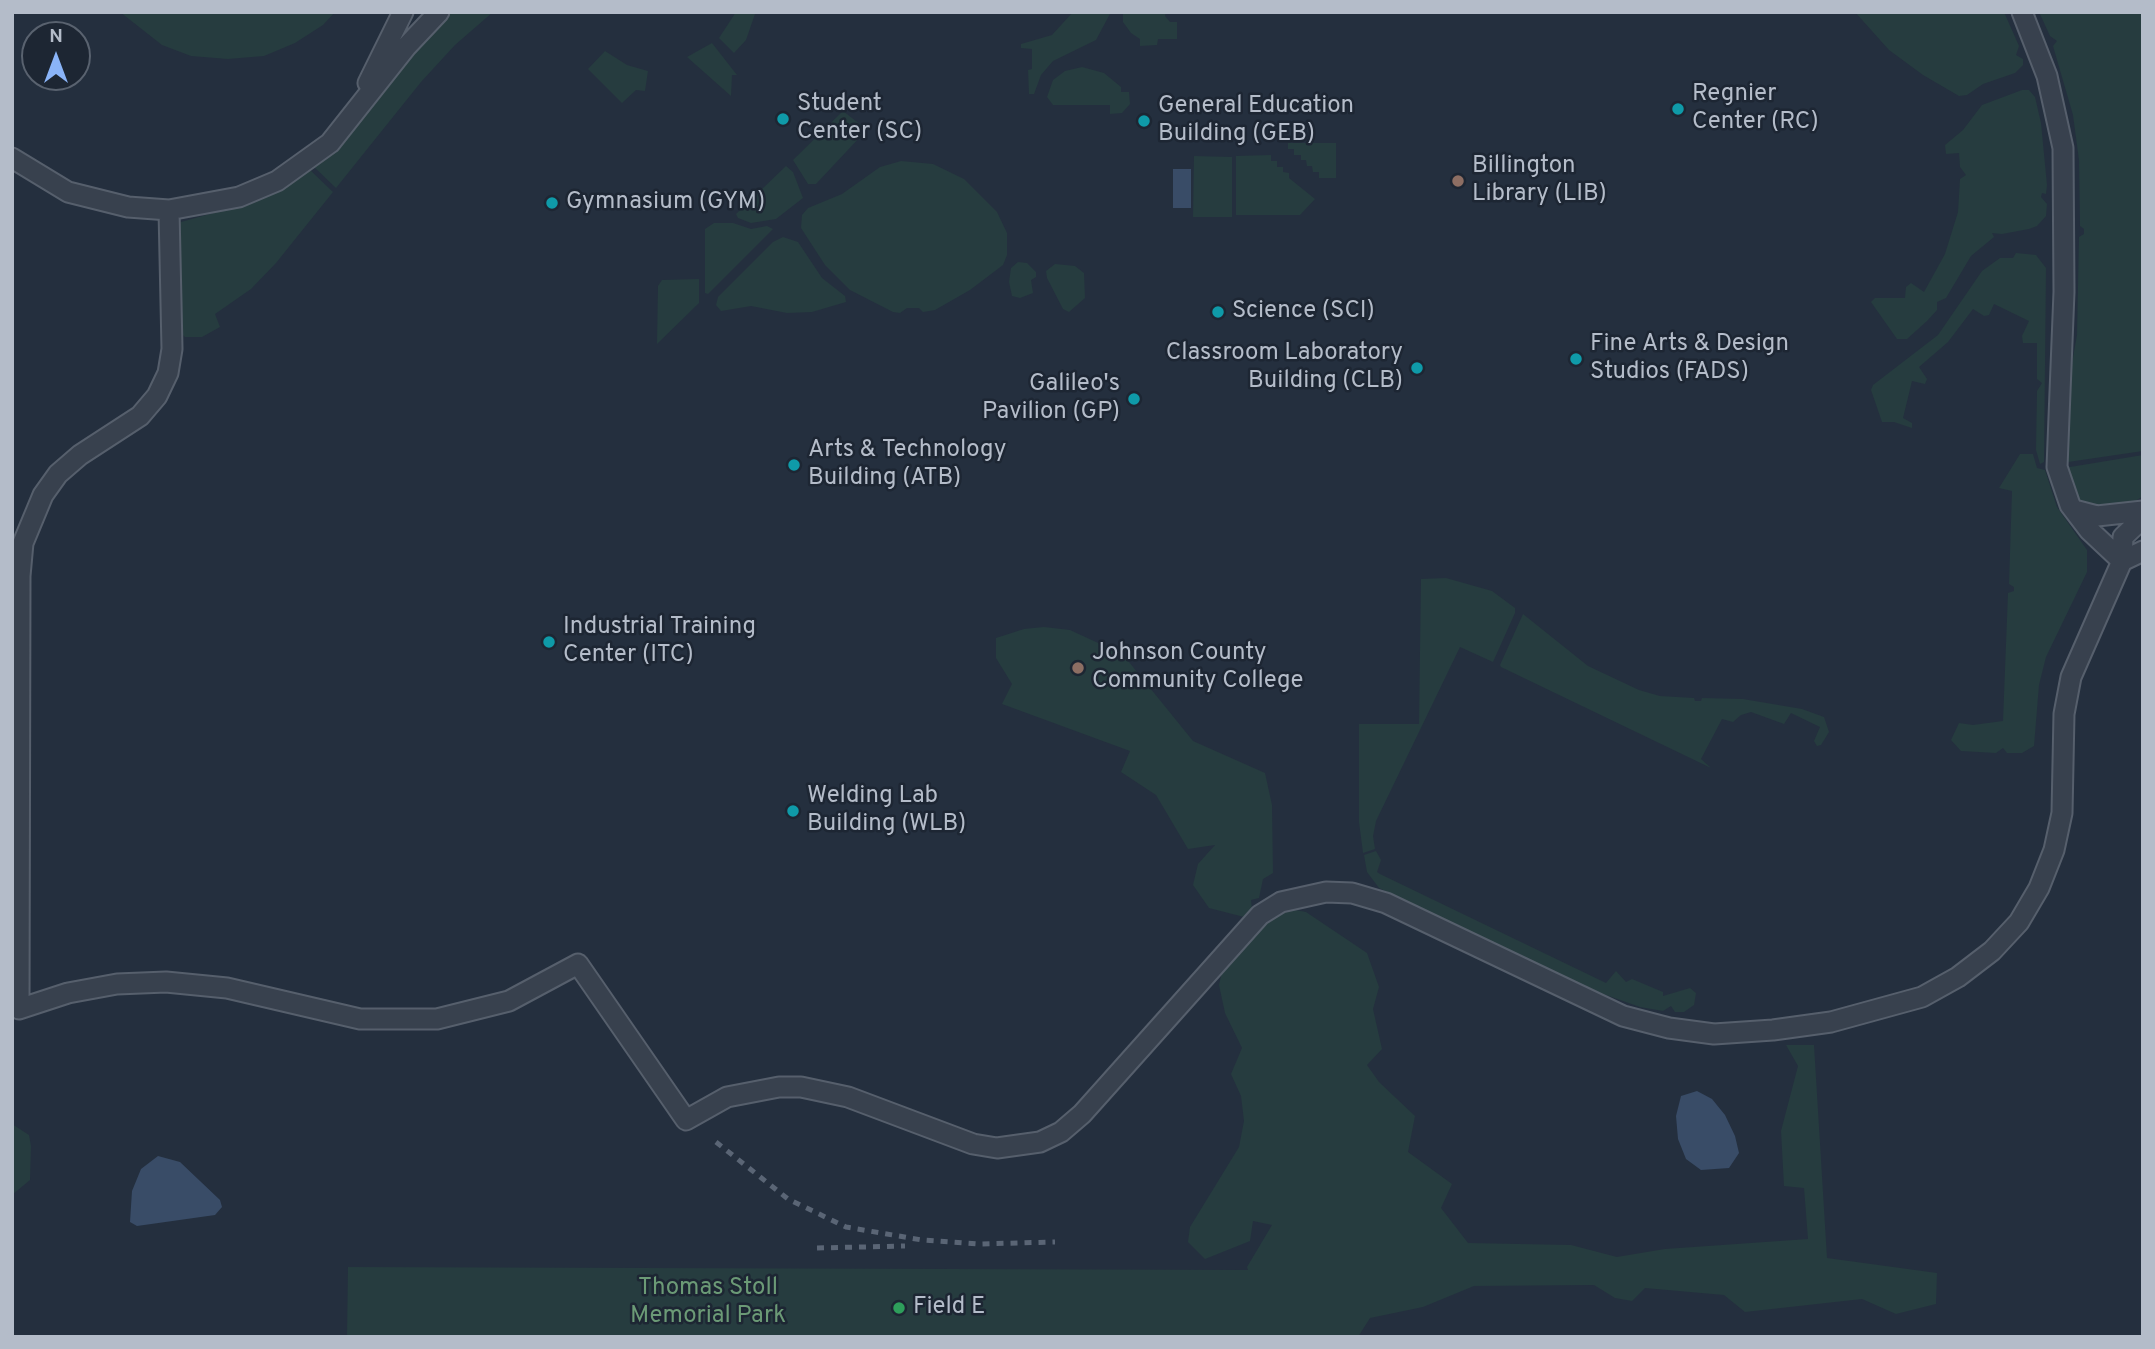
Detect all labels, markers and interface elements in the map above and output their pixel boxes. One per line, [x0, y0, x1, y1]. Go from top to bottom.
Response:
north arrow [21, 21, 91, 91]
text: N [49, 25, 63, 49]
place label: Regnier Center (RC) [1692, 81, 1819, 137]
place label: Student Center (SC) [797, 91, 922, 147]
place label: General Education Building (GEB) [1158, 93, 1354, 149]
marker: Regnier Center (RC) [1670, 101, 1686, 117]
marker: Student Center (SC) [775, 111, 791, 127]
marker: General Education Building (GEB) [1136, 113, 1152, 129]
place label: Billington Library (LIB) [1472, 153, 1607, 209]
marker: Billington Library (LIB) [1450, 173, 1466, 189]
place label: Gymnasium (GYM) [566, 189, 765, 217]
marker: Gymnasium (GYM) [544, 195, 560, 211]
place label: Science (SCI) [1232, 298, 1375, 326]
marker: Science (SCI) [1210, 304, 1226, 320]
place label: Fine Arts & Design Studios (FADS) [1590, 331, 1789, 387]
place label: Classroom Laboratory Building (CLB) [1166, 340, 1403, 396]
marker: Fine Arts & Design Studios (FADS) [1568, 351, 1584, 367]
marker: Classroom Laboratory Building (CLB) [1409, 360, 1425, 376]
place label: Galileo's Pavilion (GP) [982, 371, 1120, 427]
marker: Galileo's Pavilion (GP) [1126, 391, 1142, 407]
place label: Arts & Technology Building (ATB) [808, 437, 1006, 493]
marker: Arts & Technology Building (ATB) [786, 457, 802, 473]
place label: Industrial Training Center (ITC) [563, 614, 756, 670]
marker: Industrial Training Center (ITC) [541, 634, 557, 650]
place label: Johnson County Community College [1092, 640, 1303, 696]
marker: Johnson County Community College [1070, 660, 1086, 676]
place label: Welding Lab Building (WLB) [807, 783, 966, 839]
marker: Welding Lab Building (WLB) [785, 803, 801, 819]
park label: Thomas Stoll Memorial Park [630, 1275, 786, 1331]
place label: Field E [913, 1294, 985, 1322]
marker: Field E [891, 1300, 907, 1316]

